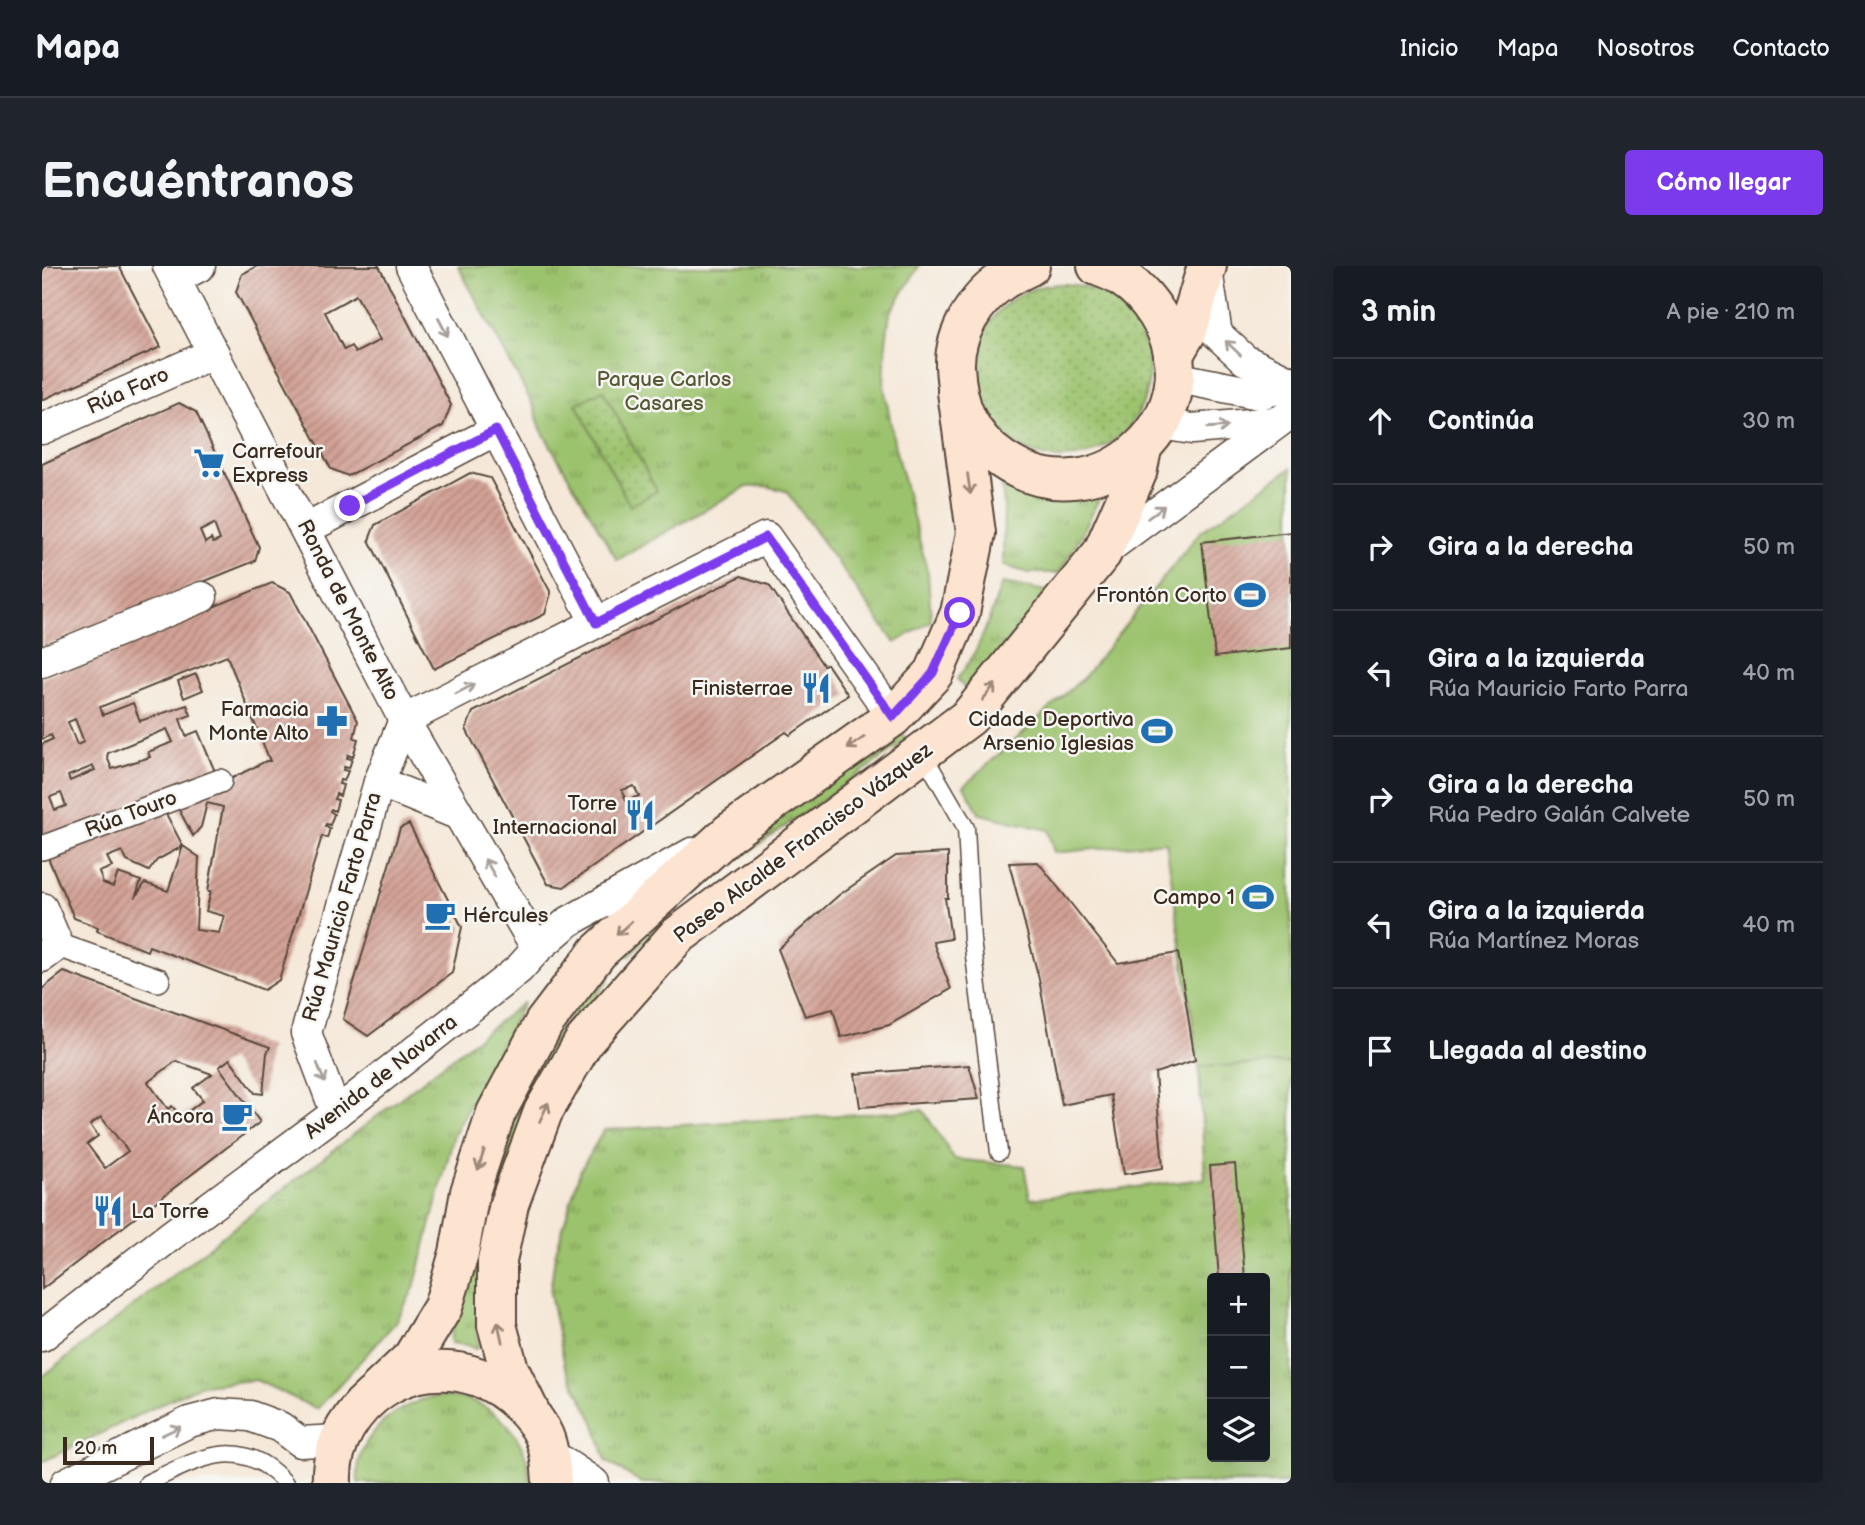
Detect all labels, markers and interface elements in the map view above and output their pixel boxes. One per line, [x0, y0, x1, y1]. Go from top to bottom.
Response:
text: Mapa [35, 28, 120, 68]
text: Inicio [1400, 34, 1459, 63]
text: Mapa [1497, 34, 1559, 63]
text: Nosotros [1597, 34, 1694, 63]
text: Contacto [1732, 34, 1830, 63]
button: Cómo llegar [1625, 150, 1823, 215]
text: Encuéntranos [42, 153, 354, 212]
text: 3 min [1361, 294, 1436, 330]
text: A pie · 210 m [1666, 298, 1795, 326]
one-way arrow [436, 316, 450, 336]
one-way arrow [1224, 340, 1241, 357]
street label: Rúa Faro [83, 362, 173, 420]
park label: Parque Carlos Casares [597, 367, 731, 416]
icon: ahead [1361, 402, 1399, 440]
text: Continúa [1428, 406, 1535, 437]
text: 30 m [1742, 407, 1795, 435]
one-way arrow [1206, 420, 1229, 433]
place label: Carrefour Express [232, 439, 323, 488]
supermarket icon: Carrefour Express [192, 446, 226, 480]
one-way arrow [963, 472, 976, 495]
route end [334, 490, 365, 521]
one-way arrow [1146, 505, 1165, 519]
street label: Ronda de Monte Alto [292, 515, 404, 705]
icon: right [1361, 528, 1399, 566]
text: Gira a la derecha [1428, 532, 1634, 563]
text: 50 m [1743, 533, 1795, 561]
sports icon: Frontón Corto [1233, 578, 1267, 612]
place label: Frontón Corto [1096, 583, 1227, 608]
route start [944, 597, 975, 628]
text: Gira a la izquierda [1428, 644, 1645, 675]
icon: left [1361, 654, 1399, 692]
text: 40 m [1742, 659, 1795, 687]
restaurant icon: Finisterrae [799, 671, 833, 705]
text: Rúa Mauricio Farto Parra [1428, 675, 1688, 703]
place label: Finisterrae [691, 676, 793, 701]
one-way arrow [454, 682, 475, 696]
one-way arrow [982, 683, 997, 701]
place label: Farmacia Monte Alto [208, 697, 309, 746]
pharmacy icon: Farmacia Monte Alto [315, 704, 349, 738]
place label: Cidade Deportiva Arsenio Iglesias [968, 707, 1134, 756]
sports icon: Cidade Deportiva Arsenio Iglesias [1140, 714, 1174, 748]
one-way arrow [847, 736, 866, 750]
street label: Paseo Alcalde Francisco Vázquez [669, 737, 938, 948]
text: Gira a la derecha [1428, 770, 1634, 801]
icon: right [1361, 780, 1399, 818]
street label: Rúa Touro [82, 785, 180, 843]
text: 50 m [1743, 785, 1795, 813]
street label: Rúa Mauricio Farto Parra [297, 789, 387, 1025]
place label: Torre Internacional [493, 791, 617, 840]
restaurant icon: Torre Internacional [623, 798, 657, 832]
text: Rúa Pedro Galán Calvete [1428, 801, 1690, 829]
one-way arrow [483, 859, 497, 879]
sports icon: Campo 1 [1241, 880, 1275, 914]
place label: Campo 1 [1153, 885, 1235, 910]
text: Gira a la izquierda [1428, 896, 1645, 927]
cafe icon: Hércules [423, 898, 457, 932]
place label: Hércules [463, 903, 548, 928]
icon: left [1361, 906, 1399, 944]
text: 40 m [1742, 911, 1795, 939]
one-way arrow [615, 920, 633, 936]
text: Rúa Martínez Moras [1428, 927, 1639, 955]
street label: Avenida de Navarra [300, 1010, 462, 1144]
icon: arrive [1361, 1032, 1399, 1070]
text: Llegada al destino [1428, 1036, 1647, 1067]
one-way arrow [316, 1061, 328, 1083]
cafe icon: Áncora [220, 1099, 254, 1133]
one-way arrow [538, 1102, 552, 1123]
place label: Áncora [147, 1104, 214, 1129]
one-way arrow [473, 1149, 486, 1171]
restaurant icon: La Torre [91, 1194, 125, 1228]
place label: La Torre [131, 1199, 209, 1224]
map controls [1207, 1273, 1270, 1462]
button: + [1207, 1273, 1270, 1336]
one-way arrow [493, 1321, 506, 1344]
button: − [1207, 1336, 1270, 1399]
button: layers [1207, 1399, 1270, 1462]
one-way arrow [160, 1423, 181, 1437]
scale bar [63, 1434, 154, 1466]
text: 20 m [74, 1437, 117, 1460]

